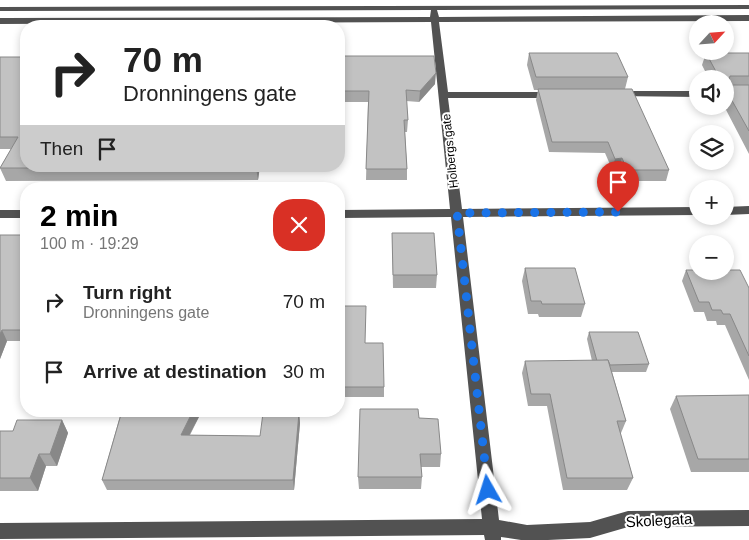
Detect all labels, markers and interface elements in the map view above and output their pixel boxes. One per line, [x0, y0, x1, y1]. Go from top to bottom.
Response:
north arrow [689, 15, 734, 60]
map controls [689, 15, 734, 280]
icon: right [40, 40, 105, 105]
text: 70 m [123, 40, 203, 79]
button: sound [689, 70, 734, 115]
text: Dronningens gate [123, 81, 297, 106]
street label: Holbergs gate [439, 113, 461, 189]
button: layers [689, 125, 734, 170]
icon: arrive [93, 135, 121, 163]
text: Then [40, 138, 83, 159]
pin [597, 161, 639, 212]
icon: arrive [604, 168, 632, 196]
button: + [689, 180, 734, 225]
text: 2 min [40, 199, 118, 232]
button: close [273, 199, 325, 251]
text: 100 m · 19:29 [40, 235, 139, 252]
button: − [689, 235, 734, 280]
text: Turn right [83, 282, 171, 303]
icon: right [40, 288, 68, 316]
text: 70 m [283, 291, 325, 312]
text: Dronningens gate [83, 304, 209, 321]
icon: arrive [40, 358, 68, 386]
text: Arrive at destination [83, 361, 267, 382]
text: 30 m [283, 361, 325, 382]
position arrow [461, 463, 513, 515]
street label: Skolegata [625, 510, 693, 530]

